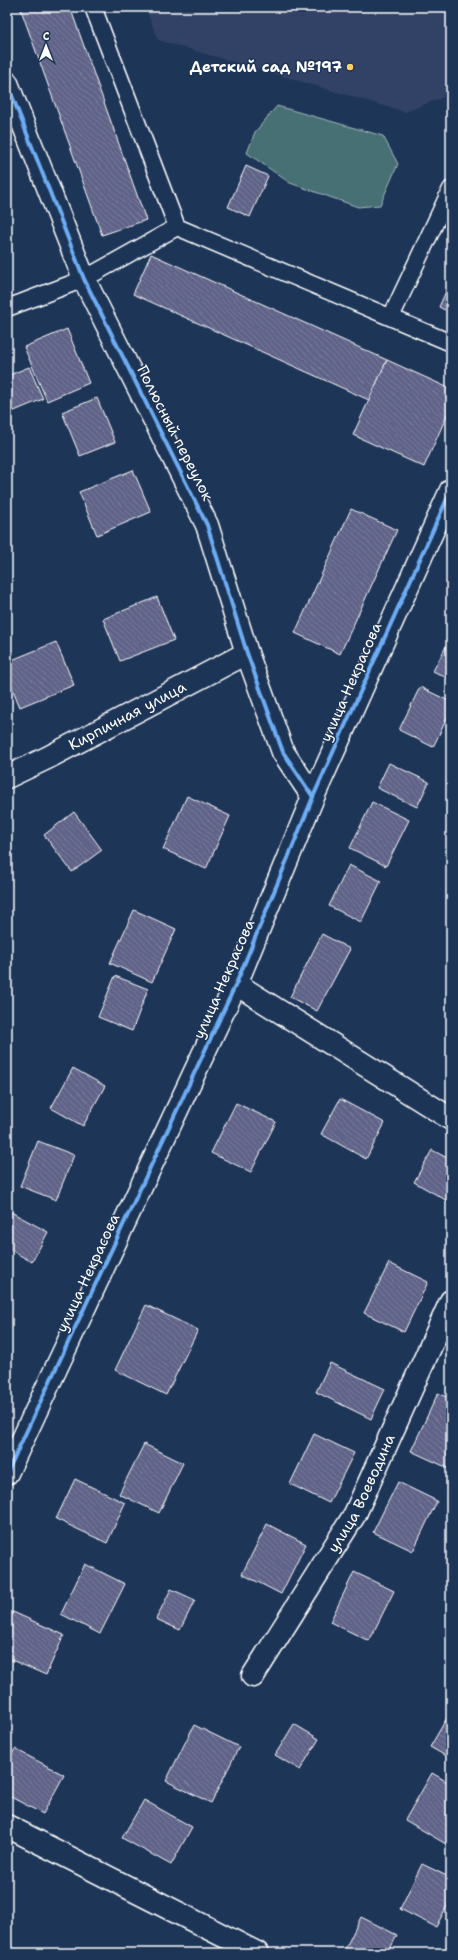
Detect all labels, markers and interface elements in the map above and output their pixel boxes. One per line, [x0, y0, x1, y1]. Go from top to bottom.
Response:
north arrow [26, 26, 66, 66]
text: С [43, 29, 50, 44]
place label: Детский сад №197 [190, 57, 342, 77]
marker: Детский сад №197 [345, 62, 355, 72]
street label: Полюсный переулок [132, 362, 218, 504]
street label: улица Некрасова [316, 618, 387, 745]
street label: Кирпичная улица [65, 676, 190, 755]
street label: улица Некрасова [189, 915, 260, 1042]
street label: улица Некрасова [52, 1210, 125, 1336]
street label: улица Воеводина [323, 1430, 400, 1556]

